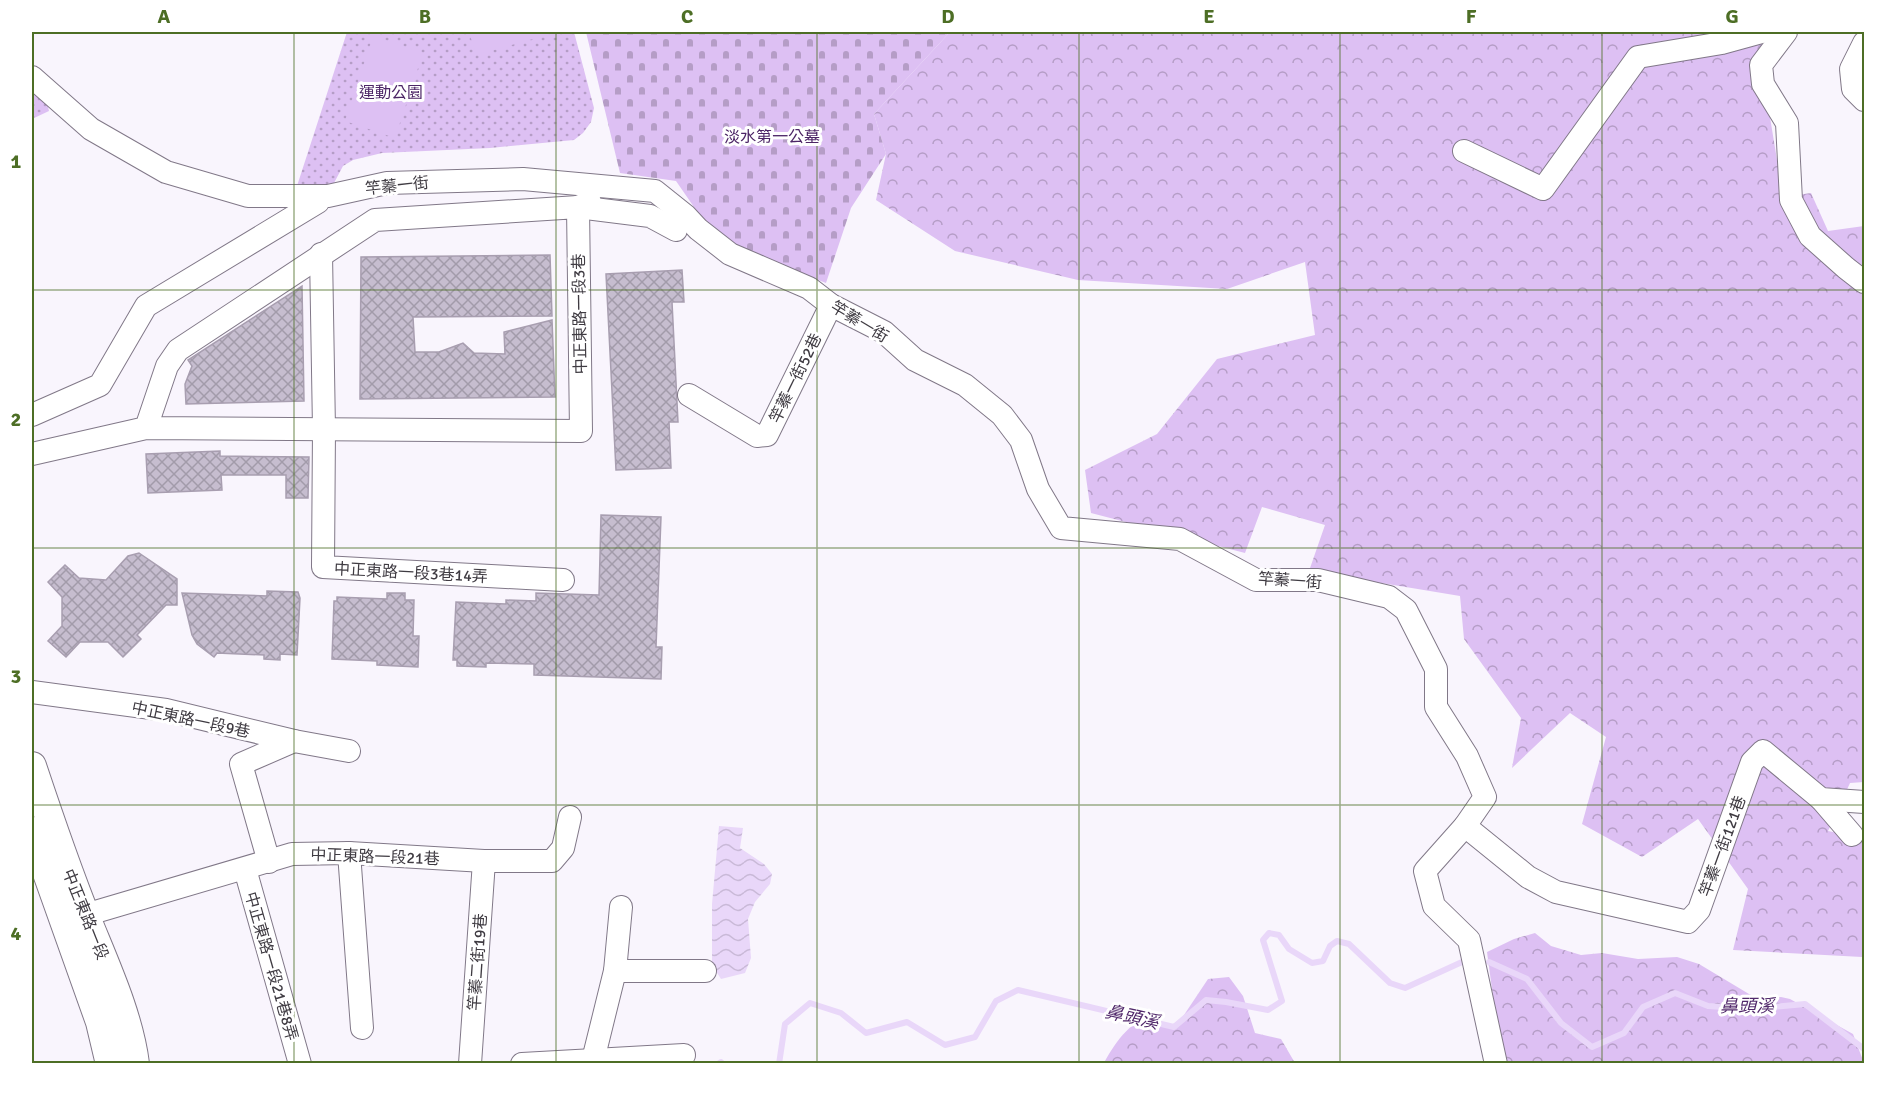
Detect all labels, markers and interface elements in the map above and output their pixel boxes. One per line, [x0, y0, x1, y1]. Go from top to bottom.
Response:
text: A [158, 4, 171, 29]
text: B [419, 4, 431, 29]
text: C [681, 4, 693, 29]
text: D [941, 4, 955, 29]
text: E [1203, 4, 1215, 29]
text: F [1466, 4, 1477, 29]
text: G [1725, 4, 1739, 29]
park label: 運動公園 [359, 83, 423, 103]
park label: 淡水第一公墓 [724, 127, 820, 147]
text: 1 [11, 149, 22, 174]
street label: 竿蓁一街 [364, 173, 430, 199]
street label: 中正東路一段3巷 [569, 253, 591, 374]
street label: 竿蓁一街 [827, 297, 892, 347]
street label: 竿蓁一街52巷 [766, 330, 826, 427]
text: 2 [11, 407, 21, 432]
street label: 中正東路一段3巷14弄 [334, 559, 488, 587]
street label: 竿蓁一街 [1257, 569, 1323, 593]
text: 3 [11, 664, 21, 689]
street label: 中正東路一段9巷 [130, 698, 252, 742]
street label: 竿蓁一街121巷 [1695, 793, 1750, 900]
street label: 中正東路一段21巷 [310, 845, 440, 869]
street label: 中正東路一段 [58, 866, 112, 963]
street label: 中正東路一段21巷8弄 [240, 890, 302, 1043]
street label: 竿蓁二街19巷 [465, 913, 491, 1011]
text: 4 [11, 921, 22, 946]
water label: 鼻頭溪 [1720, 995, 1777, 1017]
water label: 鼻頭溪 [1103, 1000, 1164, 1034]

